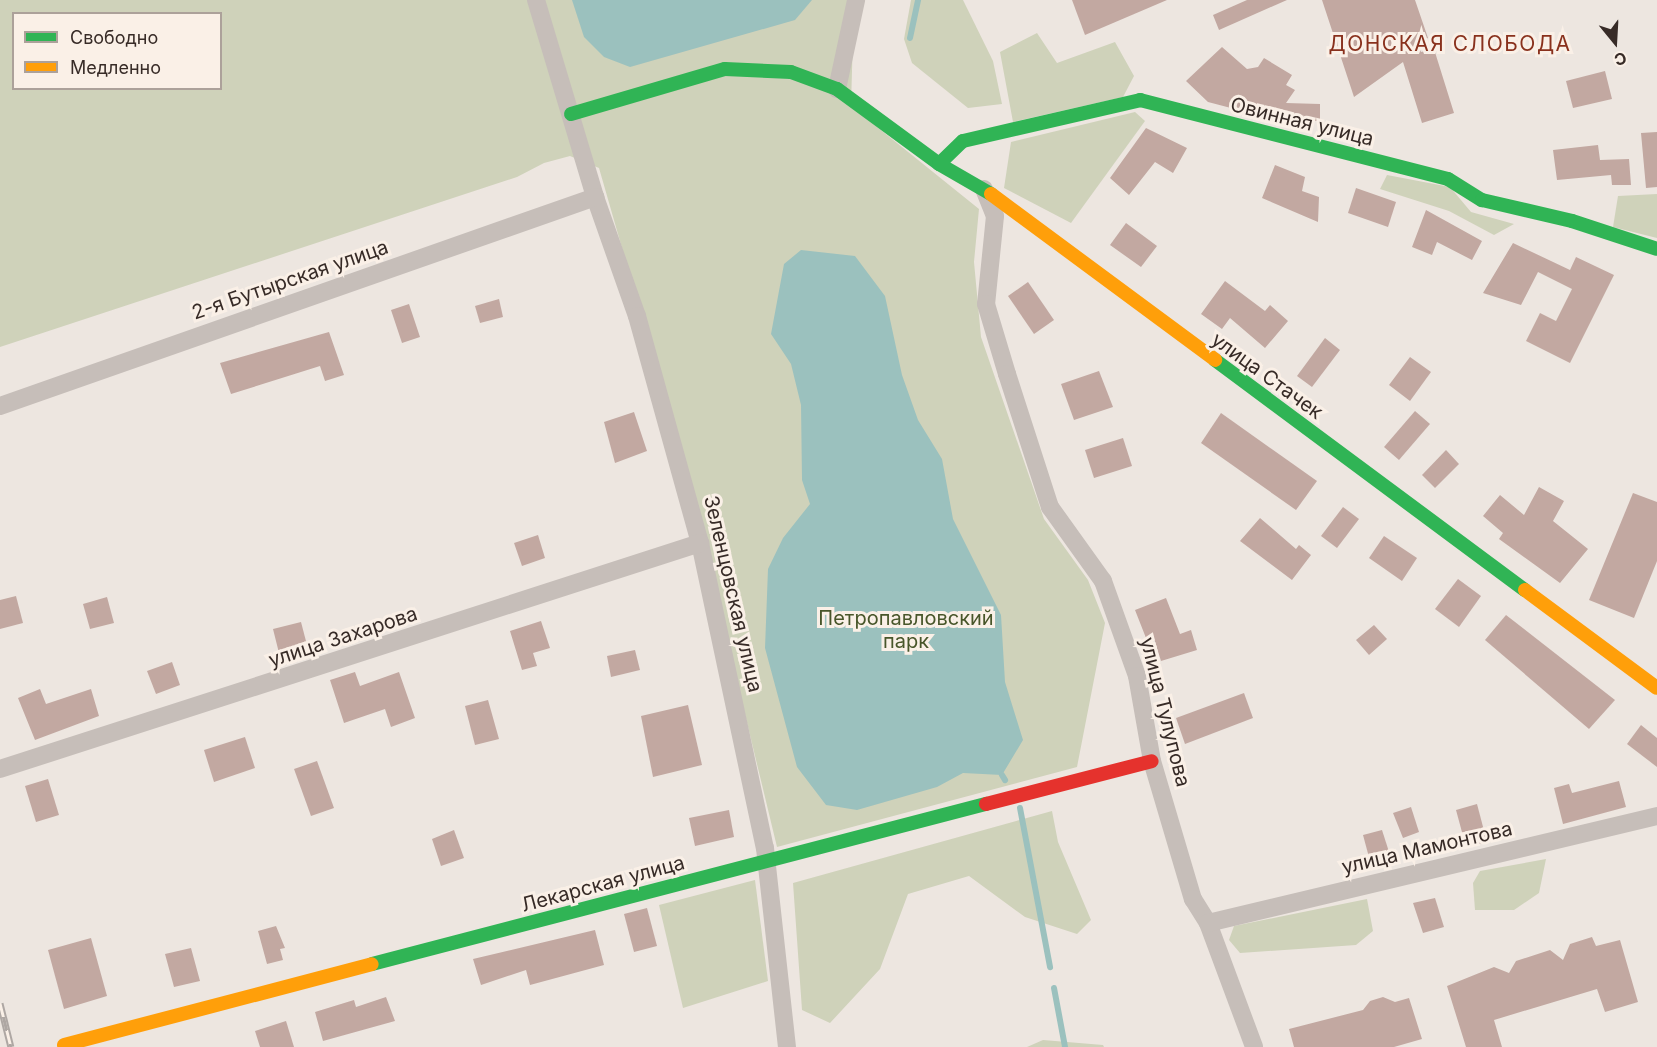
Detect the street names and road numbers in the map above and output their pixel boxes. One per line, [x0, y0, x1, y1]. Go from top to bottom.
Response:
street label: Овинная улица [1228, 93, 1376, 151]
street label: 2-я Бутырская улица [189, 235, 391, 325]
street label: улица Стачек [1207, 328, 1327, 424]
street label: Зеленцовская улица [699, 493, 767, 695]
street label: улица Захарова [266, 602, 420, 672]
street label: улица Тулупова [1135, 635, 1195, 789]
street label: улица Мамонтова [1339, 817, 1515, 879]
street label: Лекарская улица [519, 851, 687, 917]

